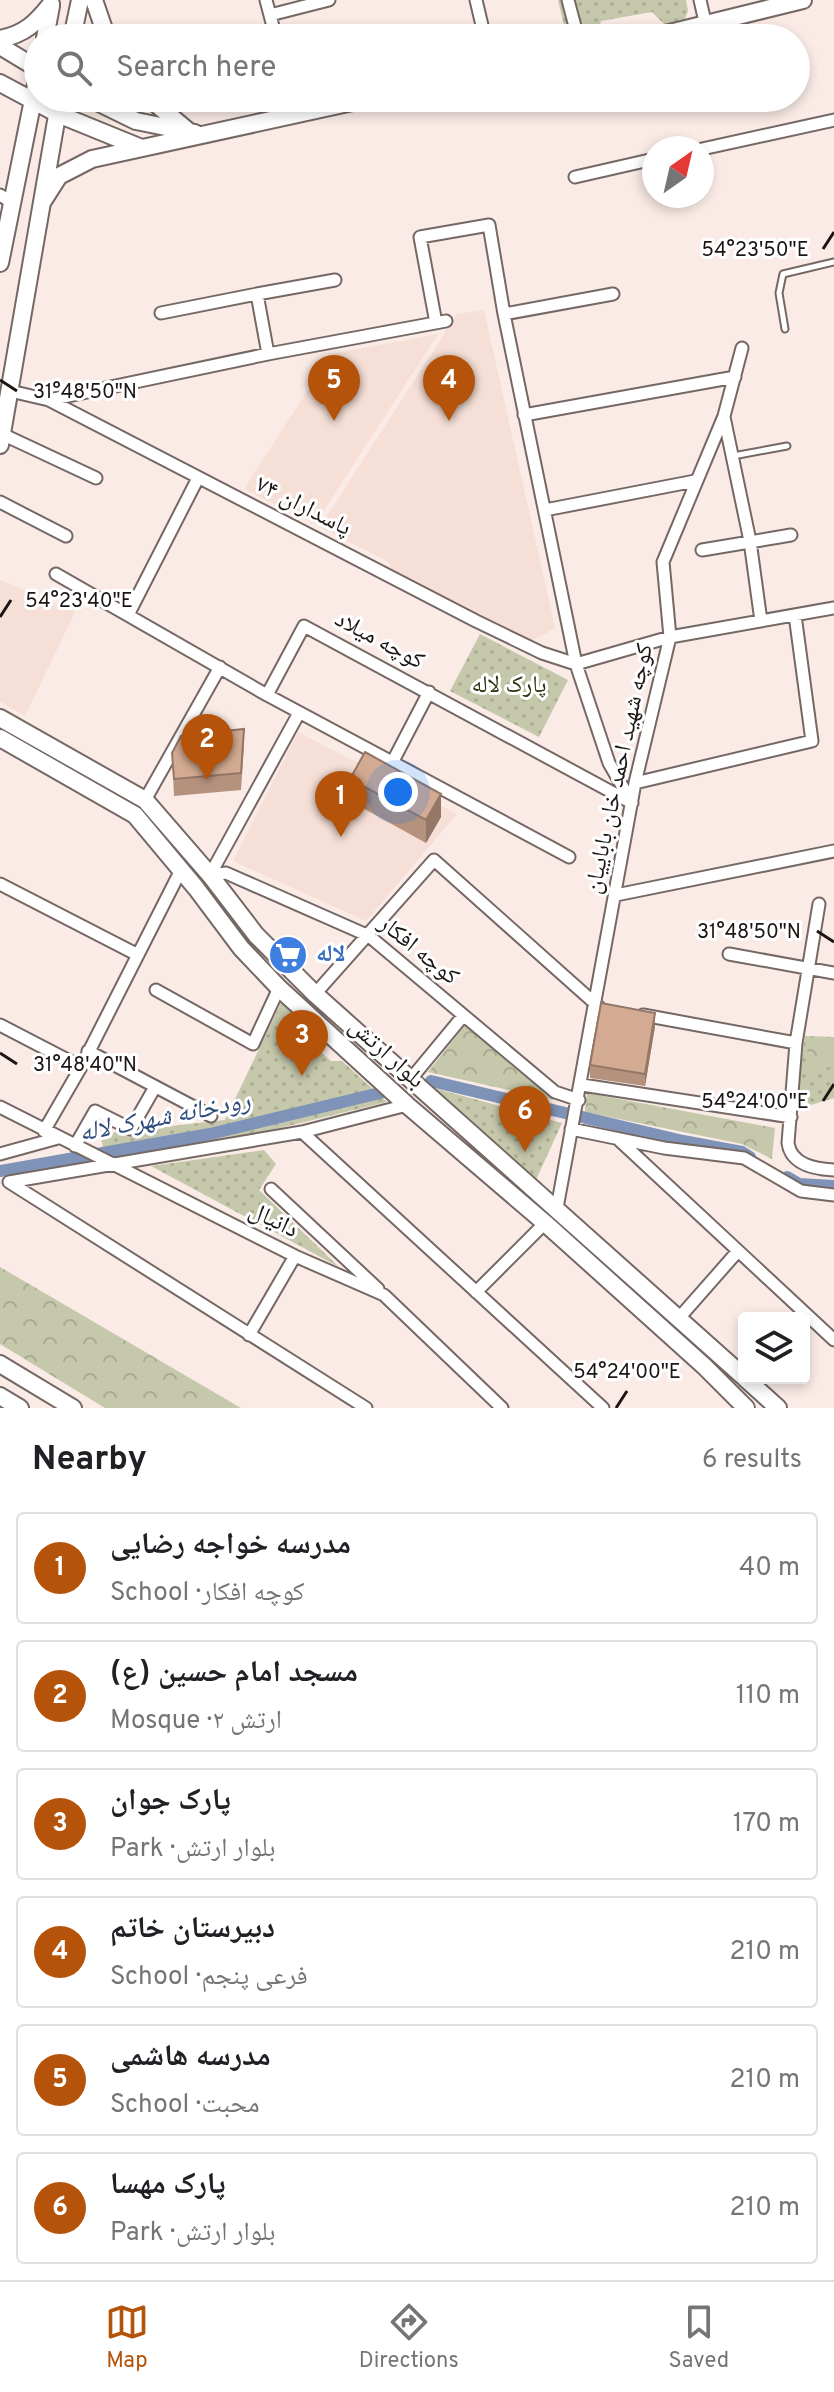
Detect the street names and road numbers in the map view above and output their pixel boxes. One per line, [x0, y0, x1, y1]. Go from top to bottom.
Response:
street label: پاسداران ۷۴ [250, 470, 356, 544]
street label: کوچه میلاد [329, 605, 429, 677]
street label: کوچه شهید احمد خان باباییان [579, 641, 661, 897]
street label: کوچه افکار [371, 909, 464, 993]
street label: بلوار ارتش [342, 1012, 430, 1096]
street label: دانیال [243, 1196, 303, 1246]

